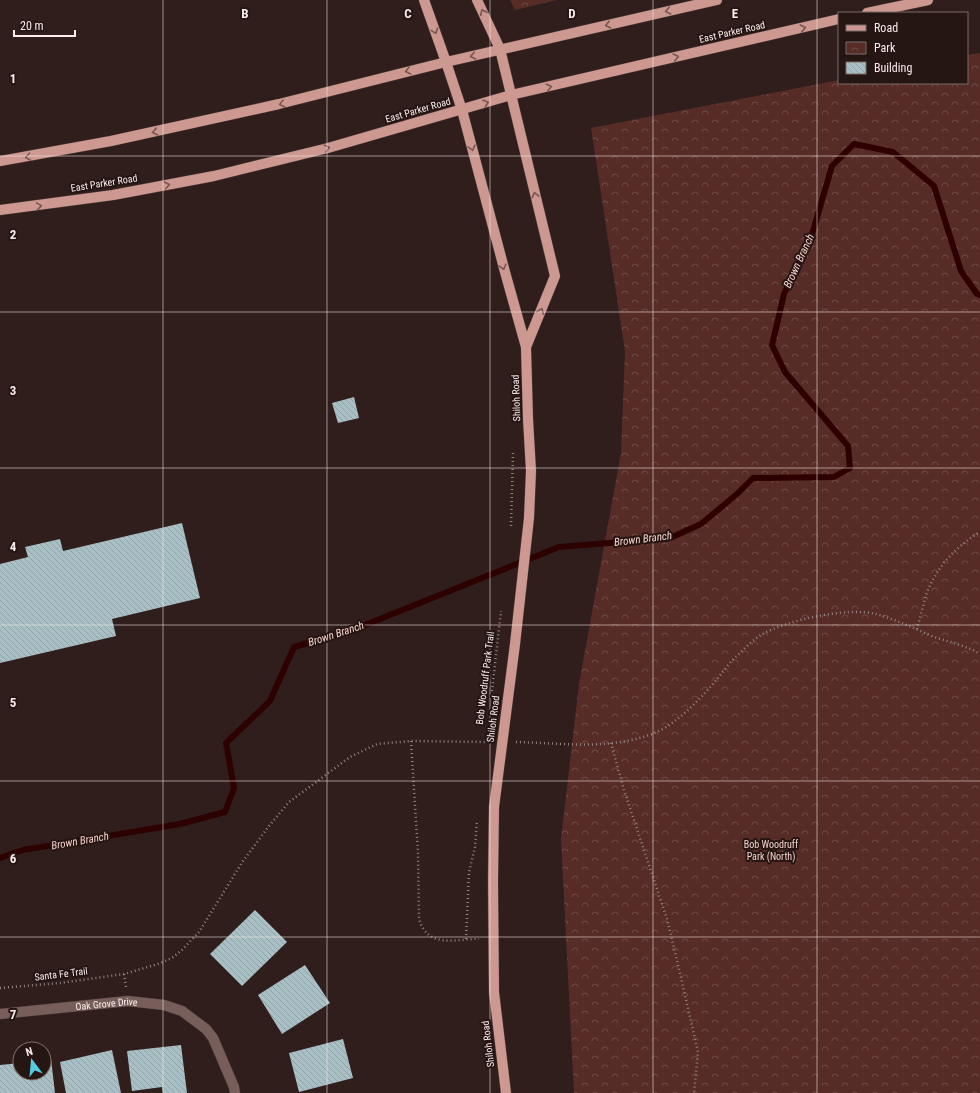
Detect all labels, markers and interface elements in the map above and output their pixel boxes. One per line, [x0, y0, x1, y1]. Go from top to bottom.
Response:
text: B [241, 6, 249, 21]
text: C [404, 6, 412, 21]
text: D [568, 6, 576, 21]
text: E [732, 6, 739, 21]
one-way arrow [665, 7, 671, 15]
one-way arrow [479, 9, 487, 16]
scale bar [14, 12, 75, 38]
legend [838, 12, 968, 84]
text: 20 m [20, 19, 44, 33]
street label: East Parker Road [698, 19, 766, 45]
one-way arrow [604, 20, 611, 28]
text: Road [874, 21, 898, 35]
one-way arrow [799, 24, 806, 32]
one-way arrow [430, 27, 439, 34]
text: Park [874, 41, 896, 55]
one-way arrow [470, 51, 476, 59]
one-way arrow [672, 53, 679, 62]
text: Building [874, 61, 912, 75]
one-way arrow [405, 67, 412, 75]
text: 1 [10, 71, 16, 86]
one-way arrow [546, 83, 553, 91]
street label: East Parker Road [384, 95, 452, 125]
one-way arrow [279, 99, 286, 107]
one-way arrow [483, 99, 490, 108]
one-way arrow [152, 127, 159, 135]
one-way arrow [323, 144, 330, 153]
one-way arrow [467, 145, 475, 151]
one-way arrow [25, 152, 31, 160]
street label: East Parker Road [70, 172, 138, 194]
one-way arrow [164, 181, 170, 189]
one-way arrow [532, 192, 540, 198]
one-way arrow [36, 202, 42, 211]
text: 2 [10, 227, 17, 242]
water label: Brown Branch [781, 232, 817, 290]
one-way arrow [499, 264, 507, 271]
one-way arrow [536, 307, 544, 314]
street label: Shiloh Road [510, 374, 522, 422]
text: 3 [10, 383, 16, 398]
water label: Brown Branch [613, 529, 673, 549]
text: 4 [10, 539, 17, 554]
water label: Brown Branch [306, 619, 366, 649]
street label: Bob Woodruff Park Trail [474, 631, 496, 725]
text: 5 [10, 695, 17, 710]
street label: Shiloh Road [485, 695, 501, 743]
water label: Brown Branch [50, 830, 110, 852]
park label: Bob Woodruff Park (North) [744, 839, 799, 863]
text: 6 [10, 851, 17, 866]
street label: Santa Fe Trail [34, 965, 88, 983]
street label: Oak Grove Drive [75, 995, 139, 1012]
text: 7 [10, 1007, 17, 1022]
street label: Shiloh Road [480, 1020, 496, 1068]
north arrow [12, 1041, 52, 1081]
text: N [24, 1045, 35, 1059]

